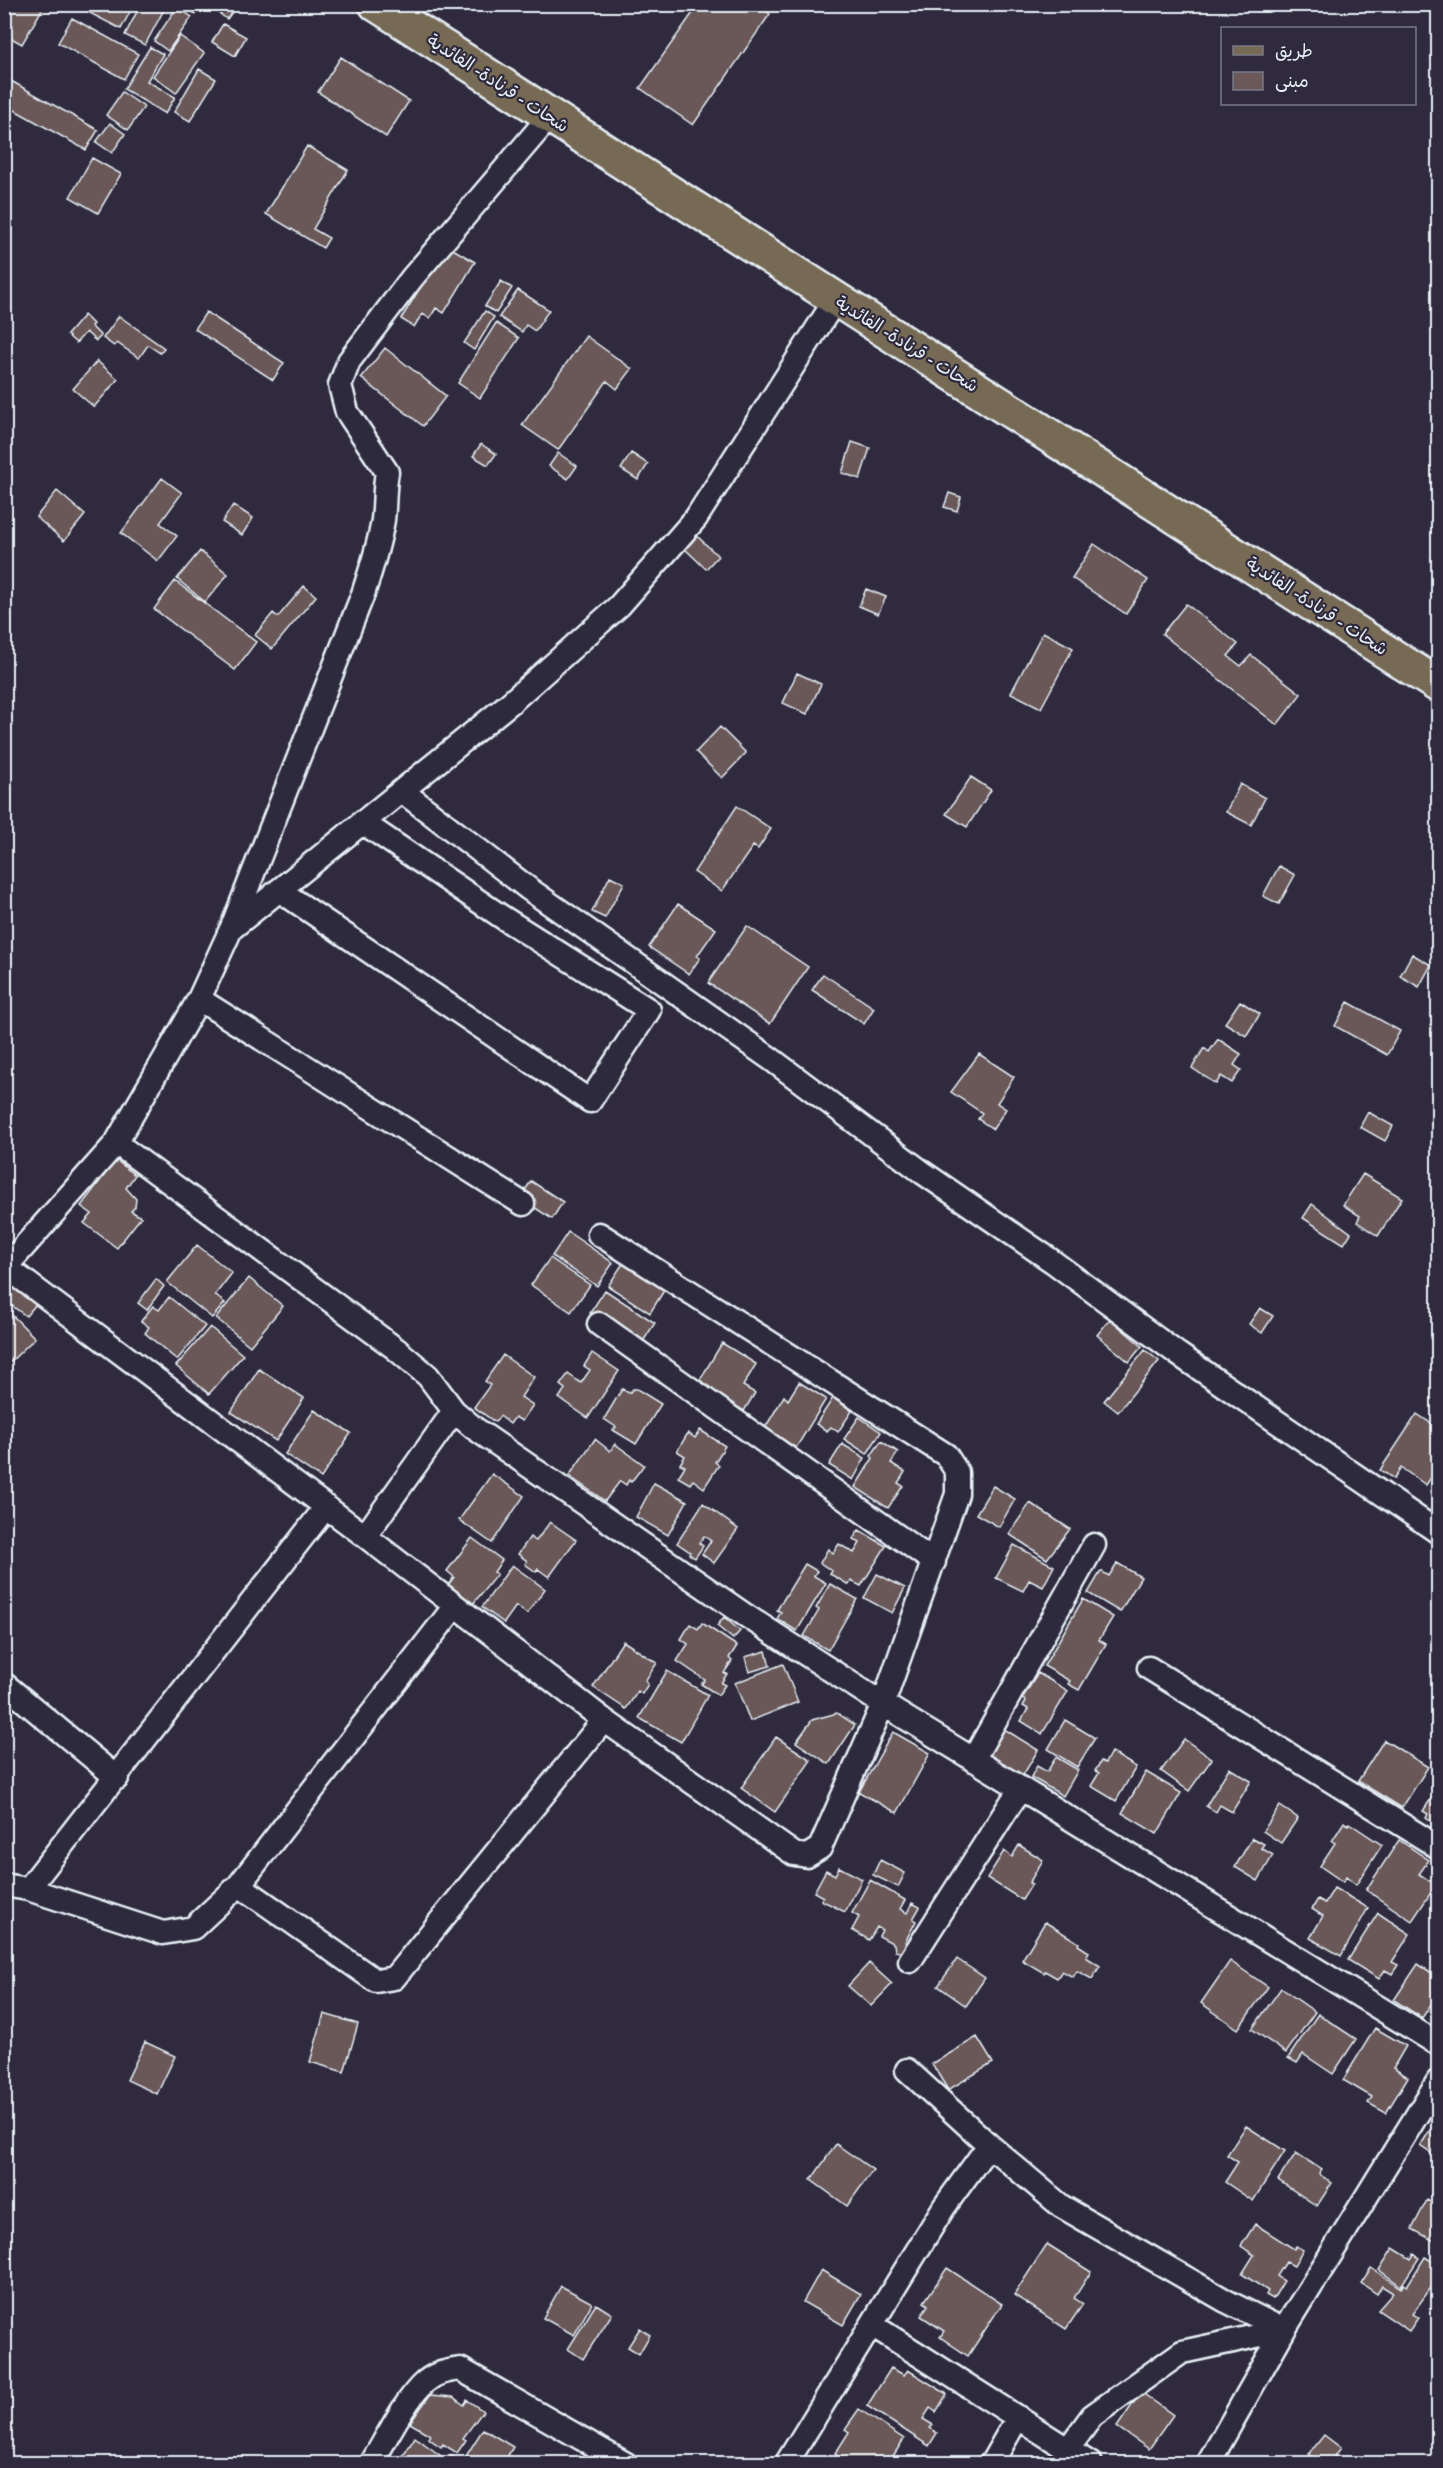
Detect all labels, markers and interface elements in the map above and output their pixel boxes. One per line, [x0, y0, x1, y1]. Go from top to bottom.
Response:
legend [1221, 27, 1416, 105]
street label: شحات - قرنادة- الفائدية [422, 31, 571, 139]
text: طريق [1275, 43, 1313, 64]
text: مبنى [1275, 73, 1309, 94]
street label: شحات - قرنادة- الفائدية [830, 294, 981, 399]
street label: شحات - قرنادة- الفائدية [1241, 554, 1390, 662]

